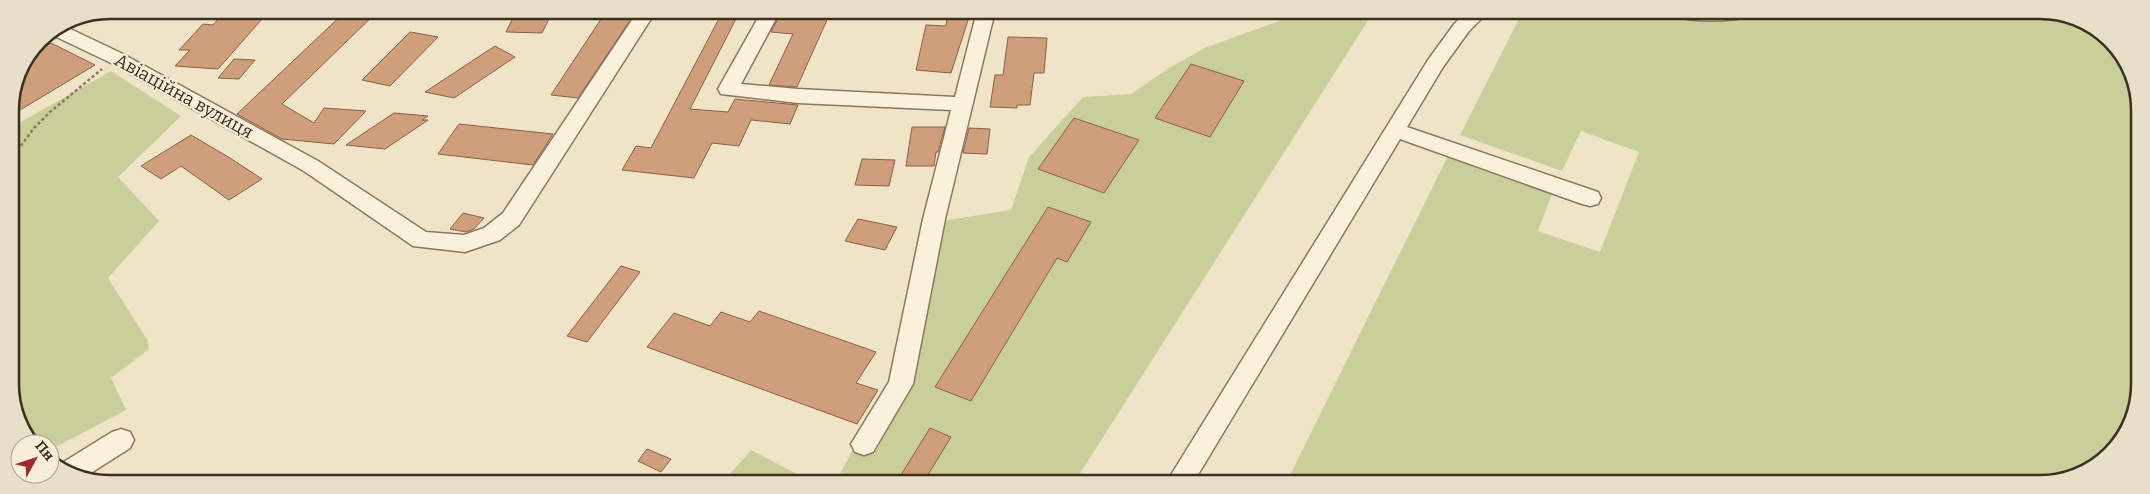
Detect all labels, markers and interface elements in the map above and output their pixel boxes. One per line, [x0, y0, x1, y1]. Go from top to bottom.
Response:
street label: Авіаційна вулиця [111, 49, 257, 143]
north arrow [10, 434, 60, 484]
text: Пн [32, 438, 58, 464]

